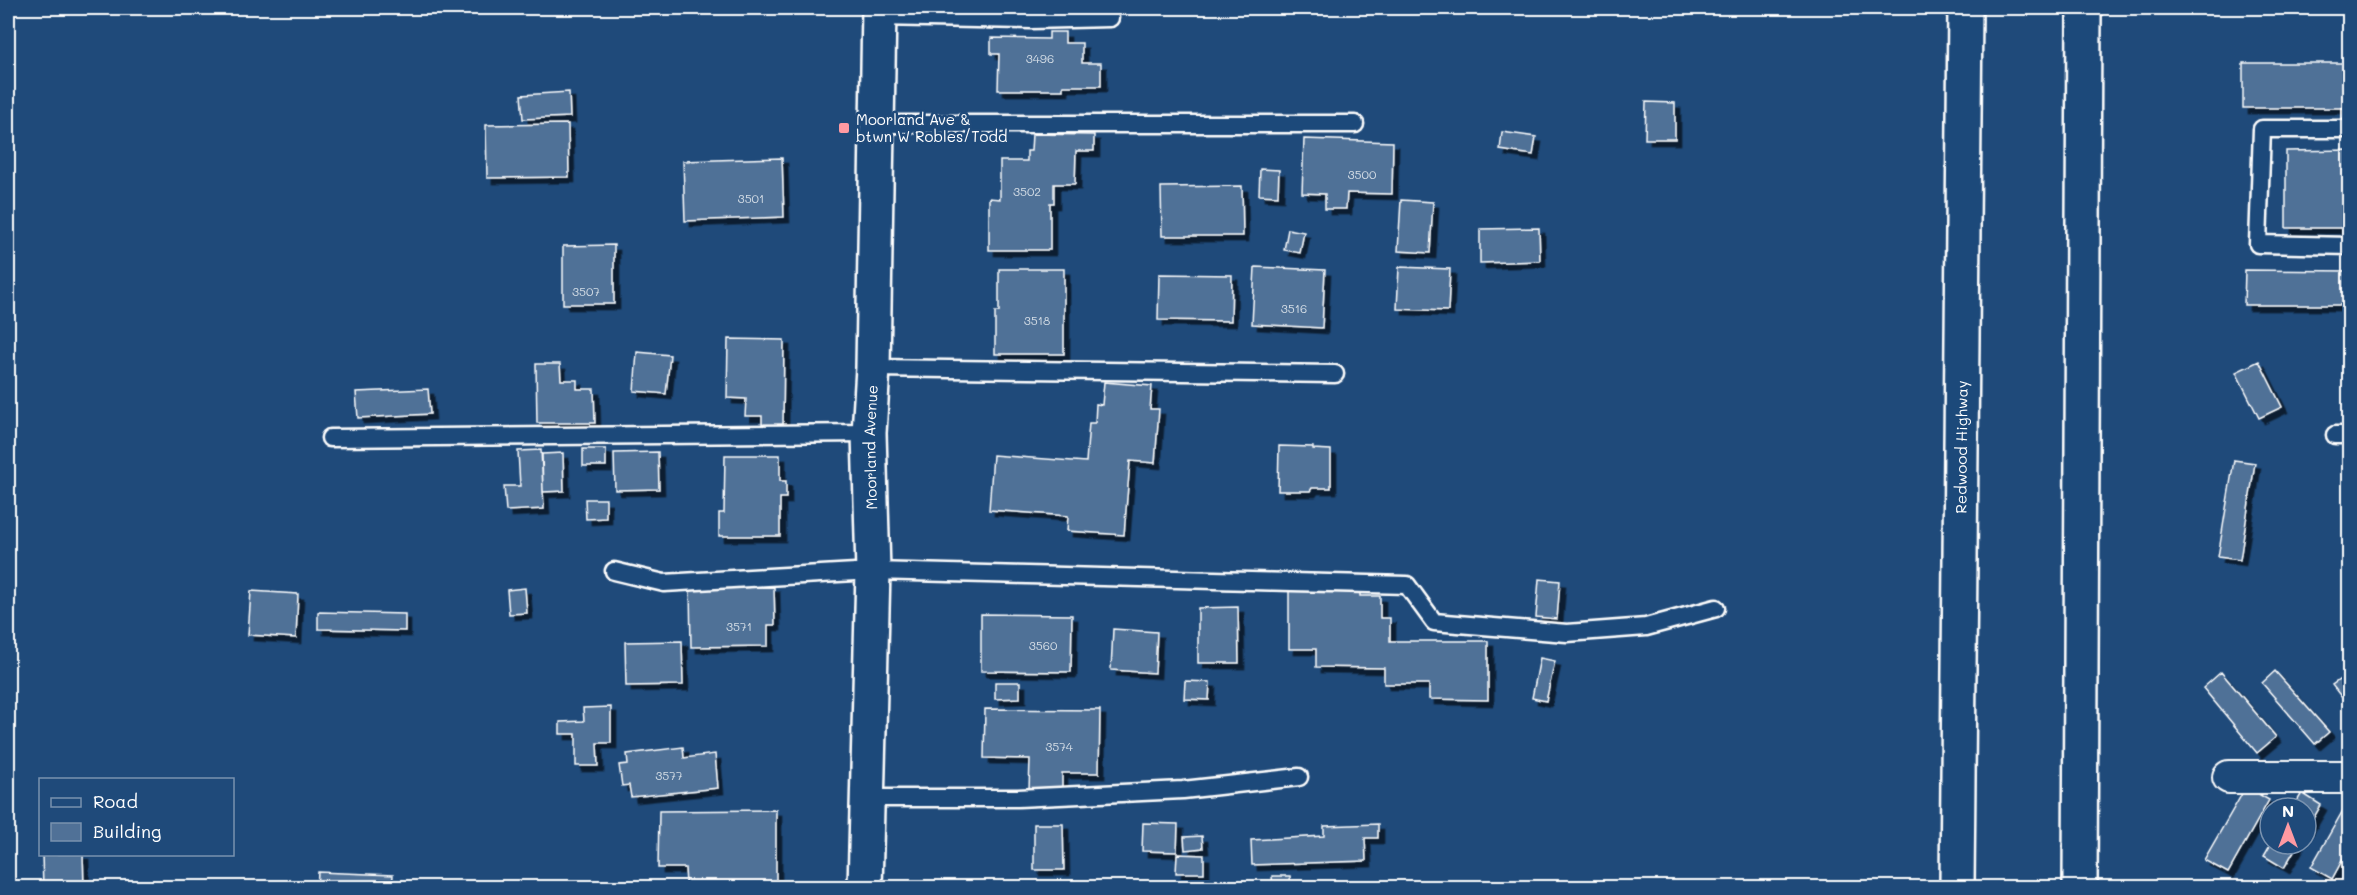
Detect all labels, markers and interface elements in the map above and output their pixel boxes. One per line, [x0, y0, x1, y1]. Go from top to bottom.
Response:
house number: 3496 [1026, 50, 1054, 66]
place label: Moorland Ave & btwn W Robles/Todd [856, 109, 1007, 146]
marker: Moorland Ave & btwn W Robles/Todd [837, 121, 851, 135]
house number: 3500 [1348, 166, 1377, 182]
house number: 3502 [1013, 183, 1041, 199]
house number: 3501 [738, 190, 764, 206]
house number: 3507 [572, 283, 600, 299]
house number: 3516 [1281, 300, 1307, 316]
house number: 3518 [1024, 312, 1050, 328]
street label: Redwood Highway [1950, 380, 1972, 514]
street label: Moorland Avenue [859, 384, 882, 510]
house number: 3571 [726, 618, 752, 634]
house number: 3560 [1029, 637, 1058, 653]
house number: 3574 [1045, 738, 1073, 754]
house number: 3577 [655, 767, 683, 783]
legend [39, 778, 234, 856]
text: Road [93, 789, 138, 813]
north arrow [2258, 796, 2318, 856]
text: N [2282, 800, 2294, 821]
text: Building [93, 819, 161, 843]

